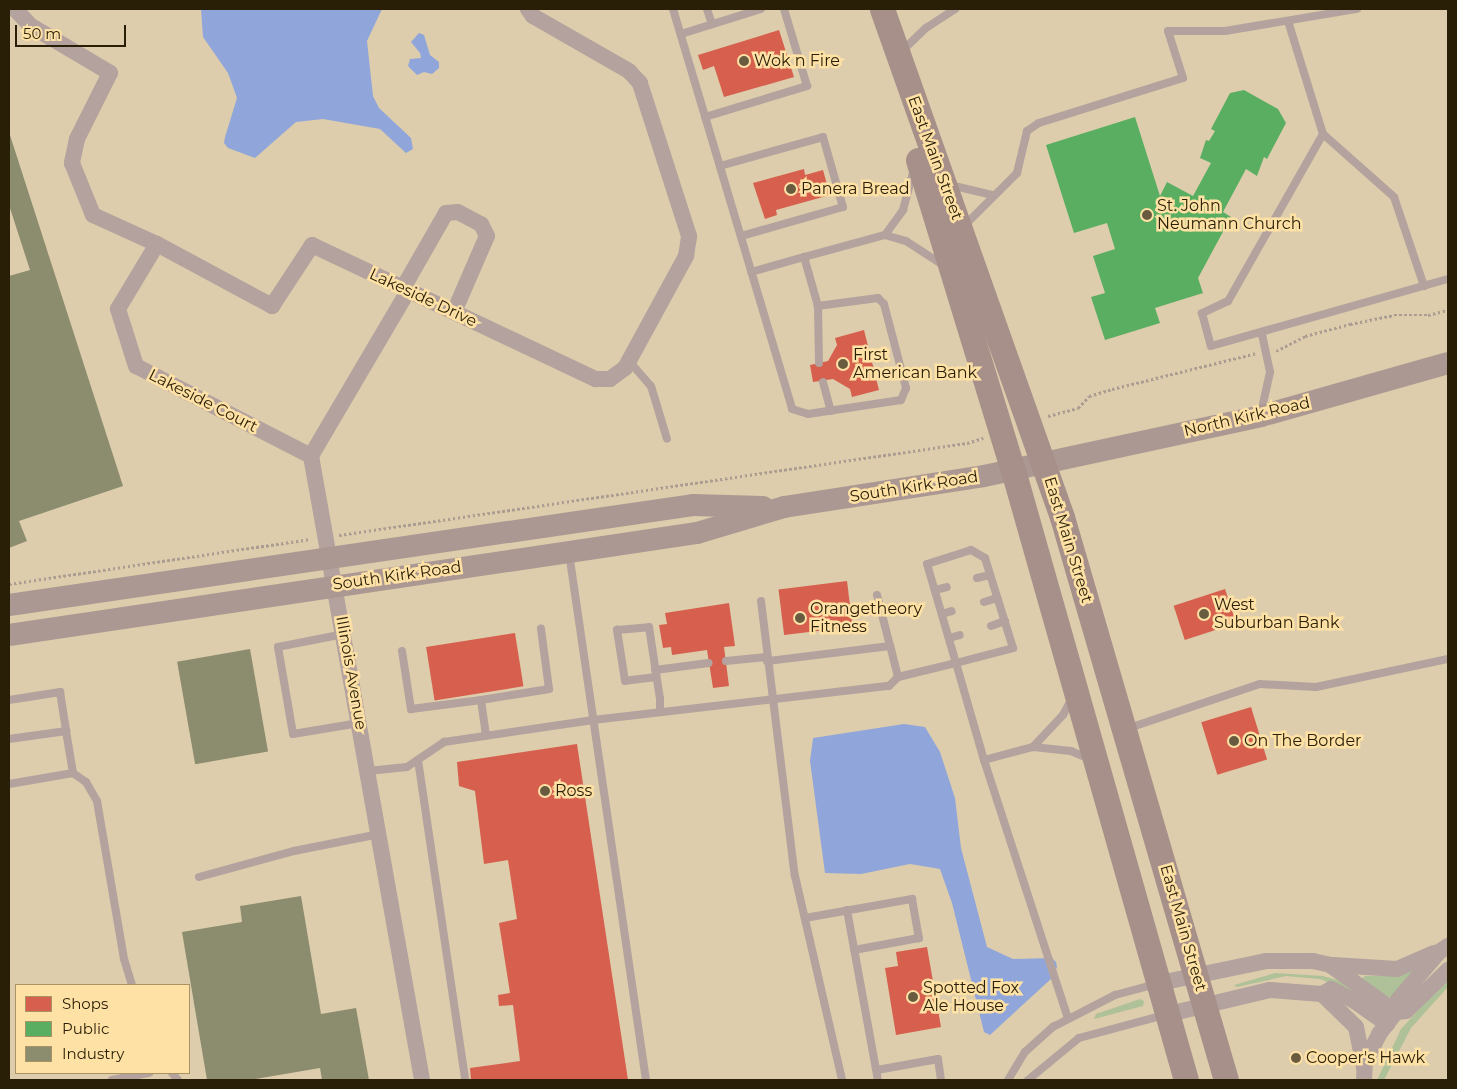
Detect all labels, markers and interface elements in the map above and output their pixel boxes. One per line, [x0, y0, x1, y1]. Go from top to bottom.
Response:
scale bar [18, 15, 129, 47]
text: 50 m [23, 24, 61, 43]
place label: Wok n Fire [754, 51, 840, 71]
marker: Wok n Fire [738, 55, 750, 67]
street label: East Main Street [904, 93, 966, 223]
place label: Panera Bread [801, 179, 910, 199]
marker: Panera Bread [785, 183, 797, 195]
place label: St. John Neumann Church [1157, 196, 1301, 234]
marker: St. John Neumann Church [1141, 209, 1153, 221]
street label: Lakeside Drive [366, 265, 480, 331]
place label: First American Bank [853, 345, 977, 383]
marker: First American Bank [837, 358, 849, 370]
street label: Lakeside Court [145, 365, 261, 437]
street label: North Kirk Road [1182, 393, 1312, 441]
street label: South Kirk Road [848, 467, 980, 507]
street label: East Main Street [1040, 475, 1096, 605]
street label: South Kirk Road [331, 557, 463, 595]
place label: West Suburban Bank [1214, 595, 1340, 633]
place label: Orangetheory Fitness [810, 599, 922, 637]
marker: West Suburban Bank [1198, 608, 1210, 620]
marker: Orangetheory Fitness [794, 612, 806, 624]
street label: Illinois Avenue [332, 615, 370, 731]
place label: On The Border [1244, 731, 1362, 751]
marker: On The Border [1228, 735, 1240, 747]
place label: Ross [555, 781, 592, 801]
marker: Ross [539, 785, 551, 797]
street label: East Main Street [1156, 862, 1210, 994]
place label: Spotted Fox Ale House [923, 978, 1019, 1016]
legend [15, 984, 190, 1074]
marker: Spotted Fox Ale House [907, 991, 919, 1003]
text: Shops [62, 994, 108, 1013]
text: Public [62, 1019, 110, 1038]
text: Industry [62, 1044, 124, 1063]
place label: Cooper's Hawk [1306, 1048, 1425, 1068]
marker: Cooper's Hawk [1290, 1052, 1302, 1064]

